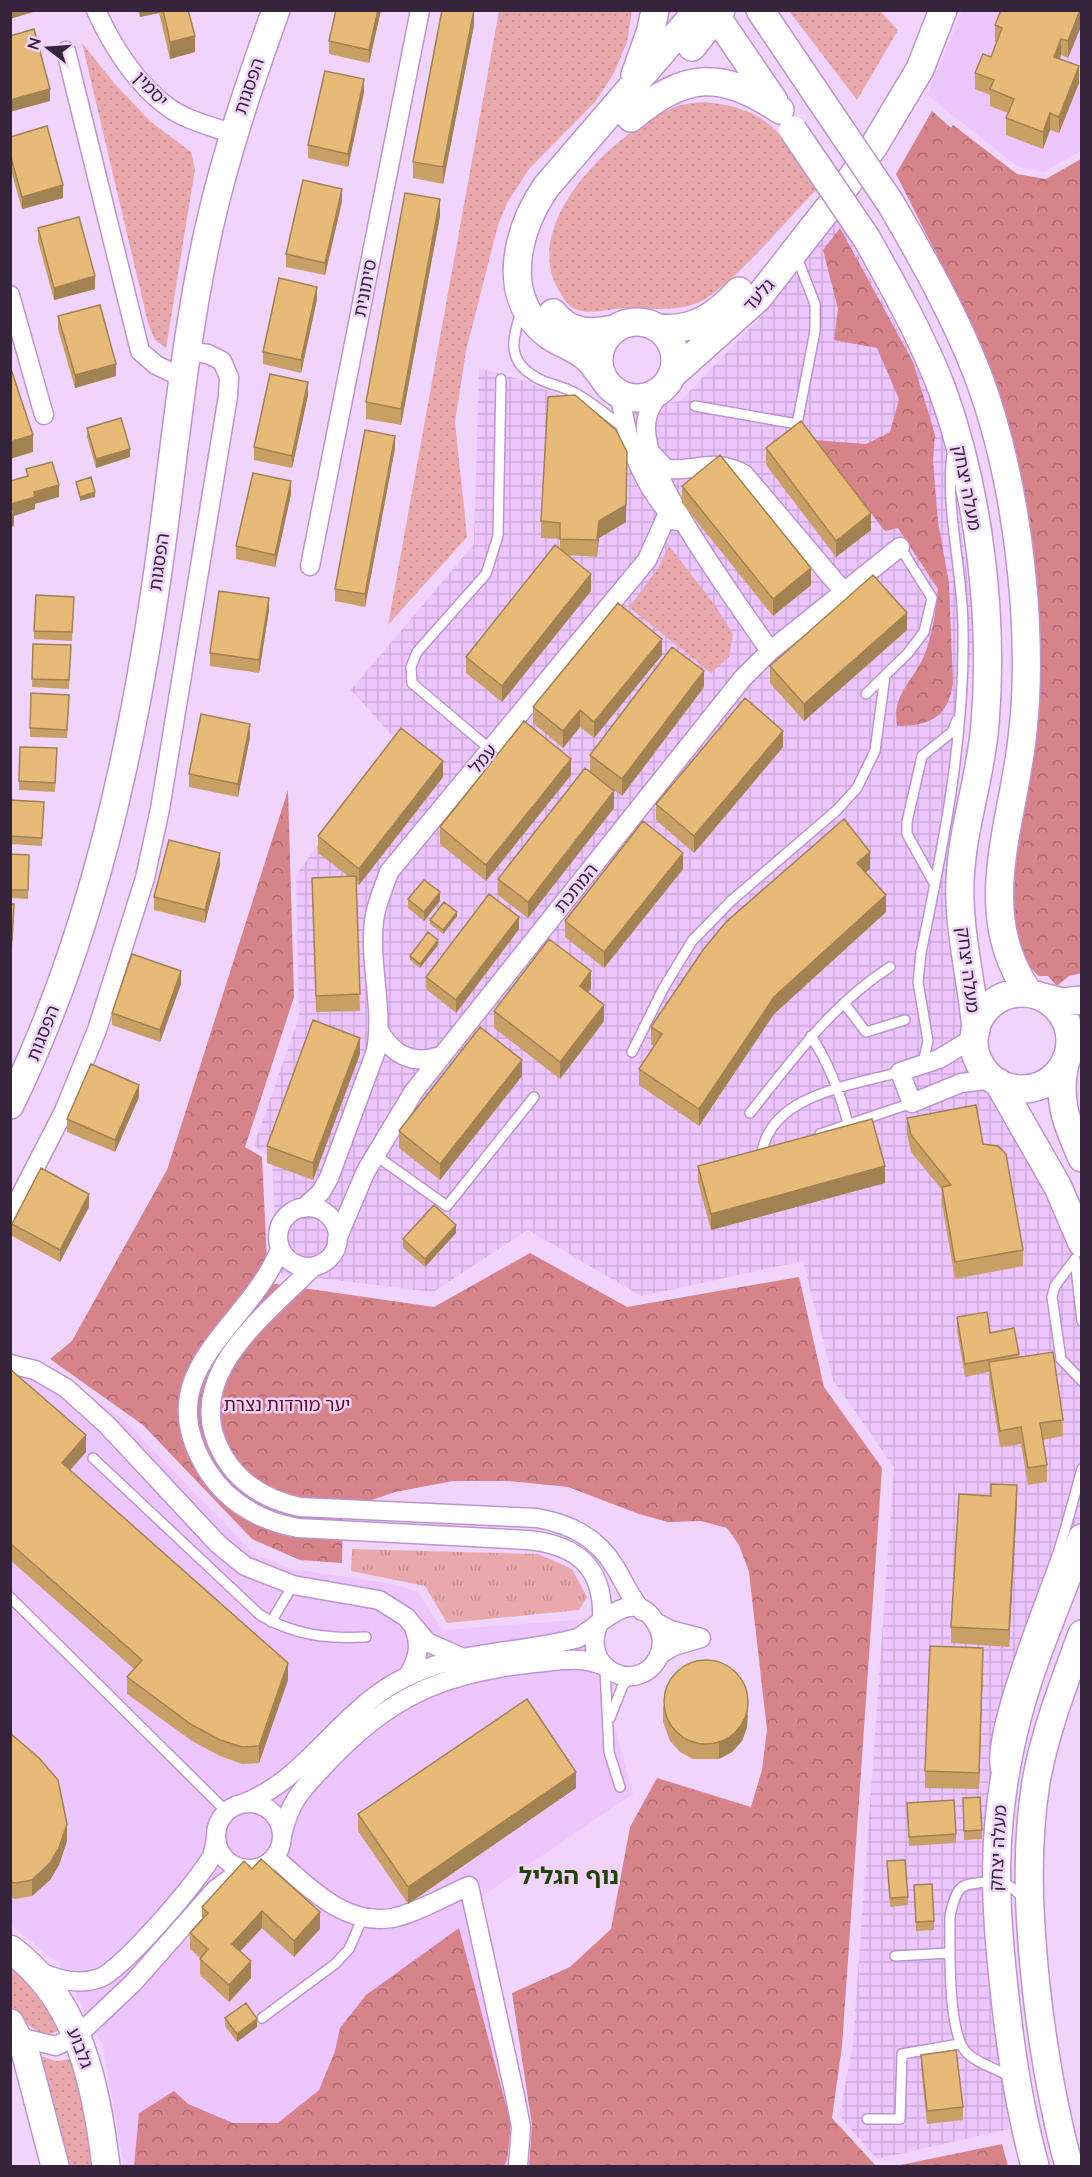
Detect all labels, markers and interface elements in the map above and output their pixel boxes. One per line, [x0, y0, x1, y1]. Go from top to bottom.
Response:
north arrow [18, 18, 78, 78]
text: N [22, 35, 47, 53]
street label: הפסגות [228, 55, 270, 117]
street label: יסמין [129, 66, 173, 112]
street label: סיתונית [348, 257, 382, 319]
street label: גלעד [738, 273, 780, 317]
street label: מעלה יצחק [947, 443, 987, 533]
street label: הפסגות [143, 532, 175, 592]
street label: עמל [464, 739, 502, 779]
street label: המתכת [549, 858, 603, 918]
street label: מעלה יצחק [951, 926, 985, 1014]
street label: הפסגות [21, 1002, 65, 1064]
park label: יער מורדות נצרת [224, 1393, 350, 1417]
street label: מעלה יצחק [984, 1804, 1012, 1892]
district label: נוף הגליל [519, 1860, 619, 1892]
street label: גלבוע [61, 2024, 99, 2072]

